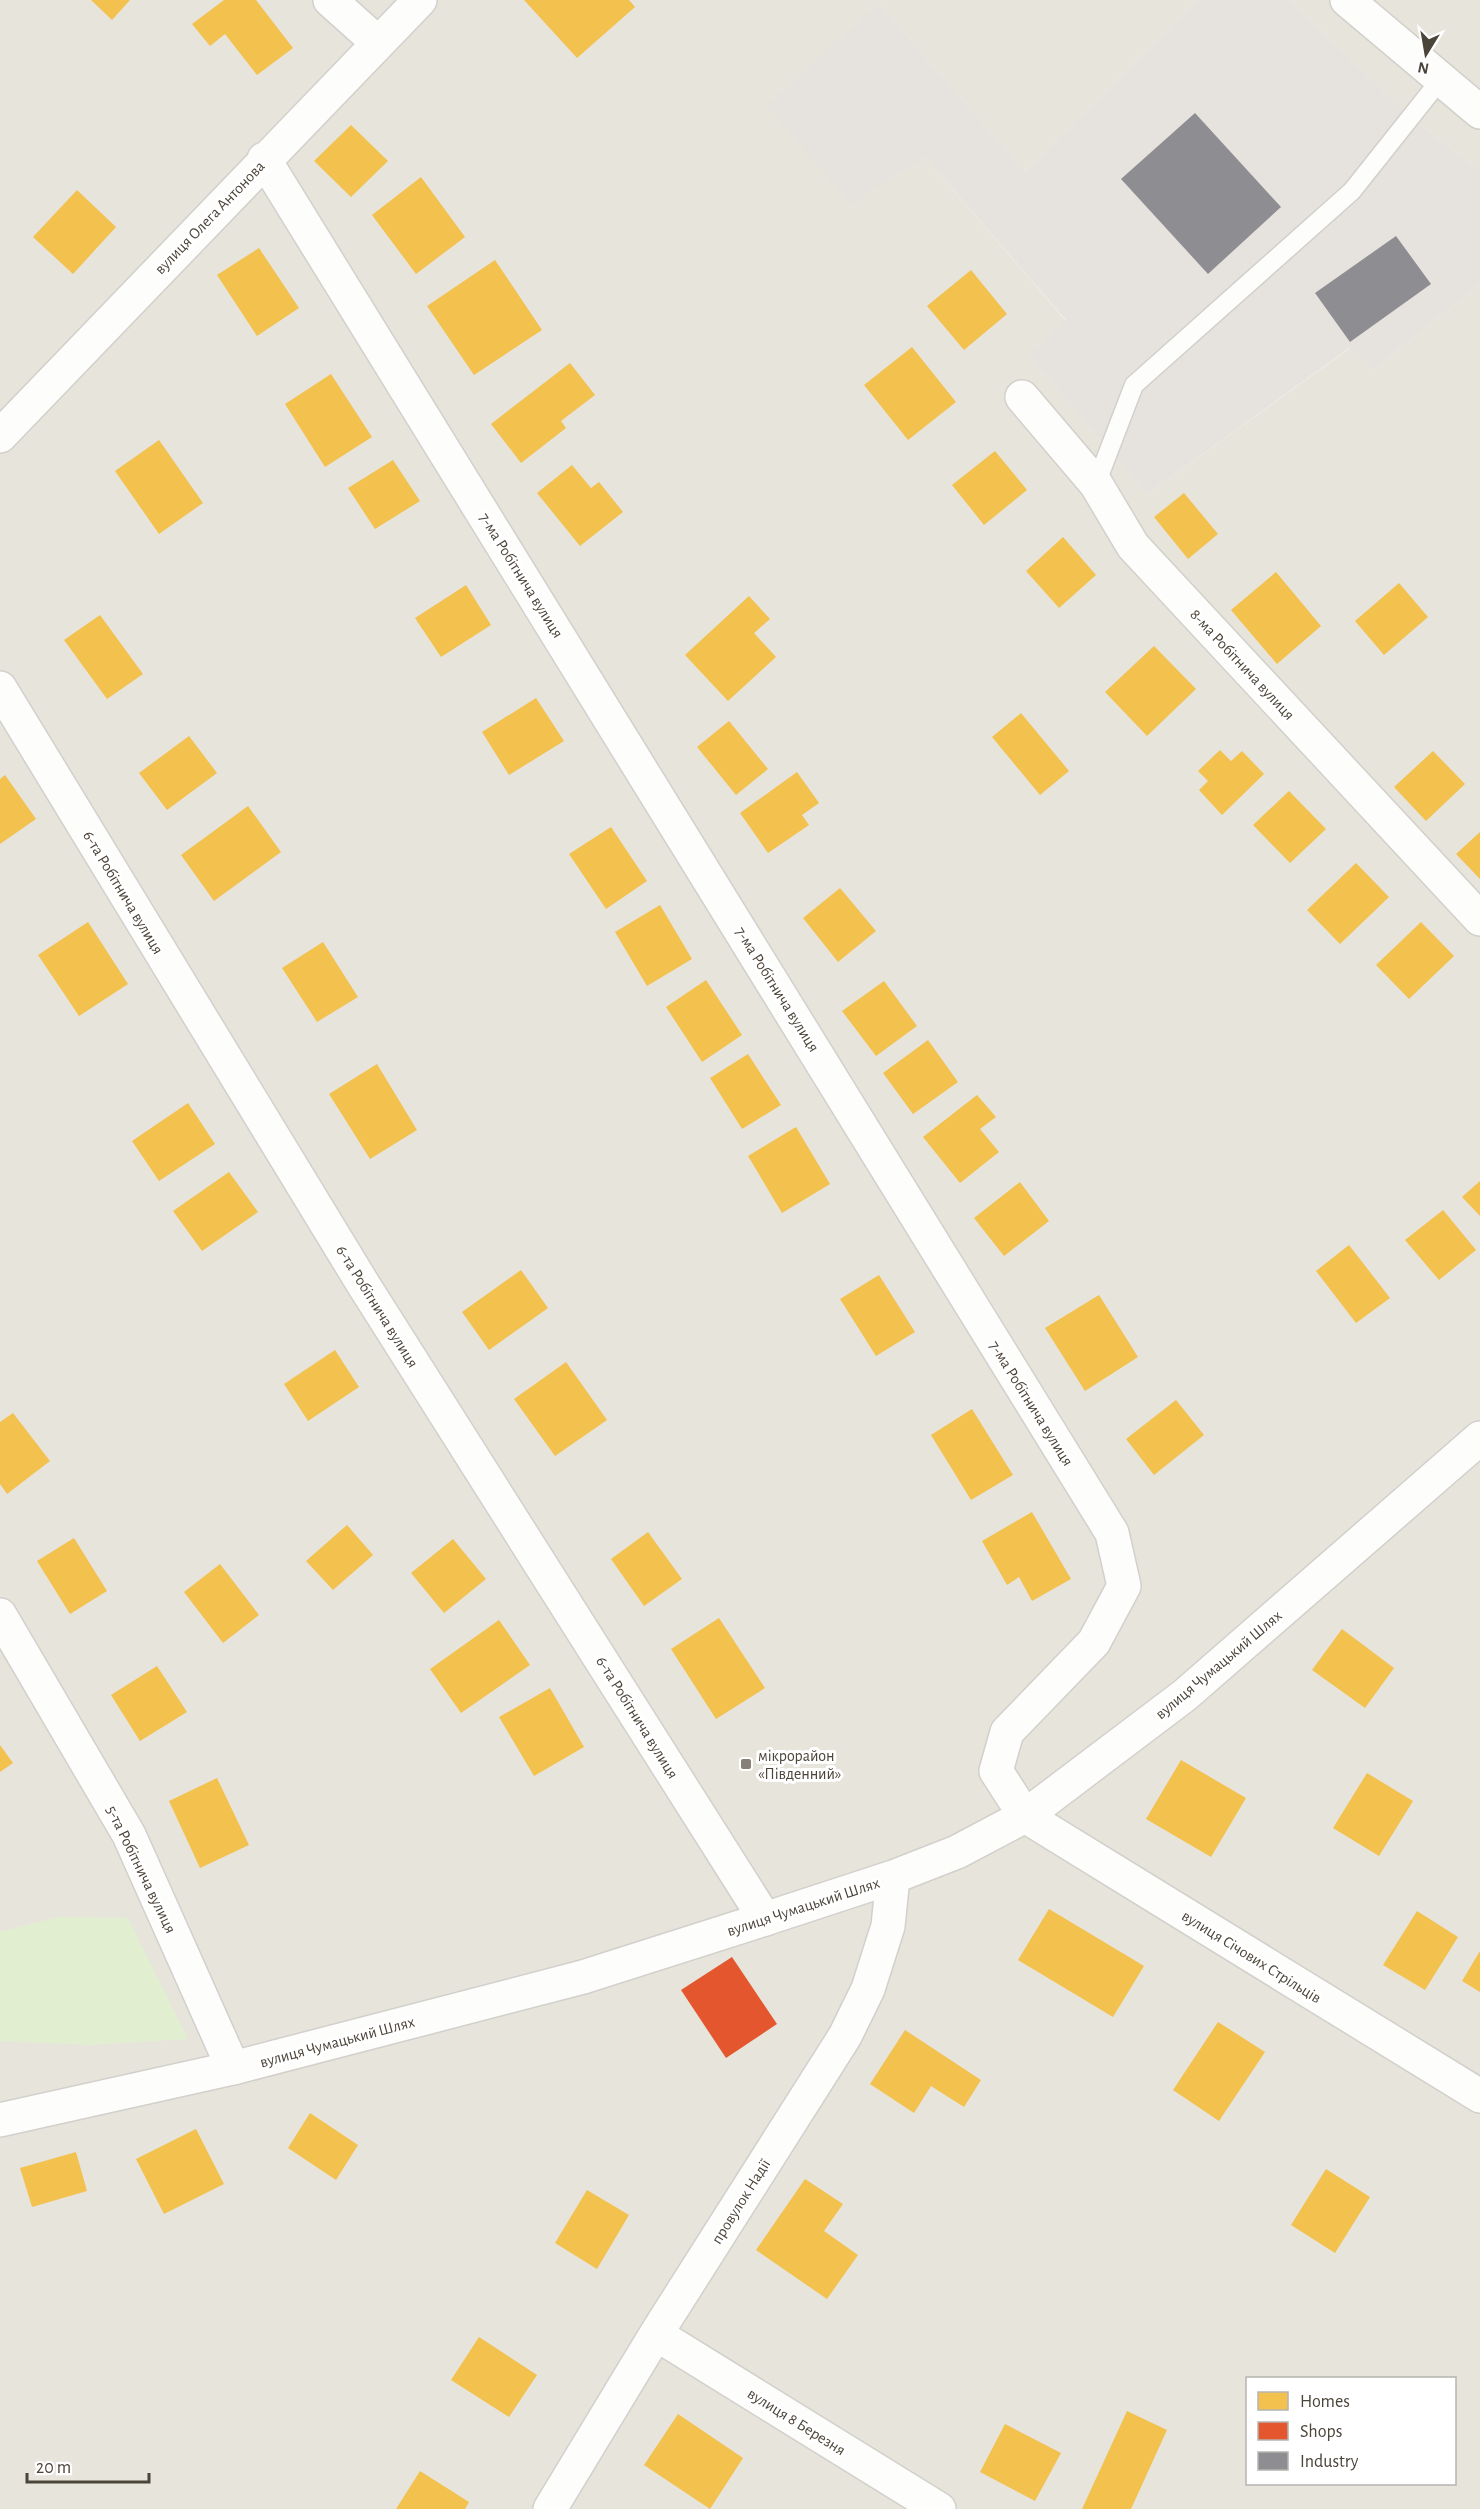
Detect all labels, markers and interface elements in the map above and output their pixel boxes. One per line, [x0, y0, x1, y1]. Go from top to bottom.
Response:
north arrow [1396, 24, 1456, 84]
text: N [1416, 59, 1430, 77]
street label: вулиця Олега Антонова [152, 158, 268, 278]
street label: 7-ма Робітнича вулиця [475, 510, 566, 641]
street label: 8-ма Робітнича вулиця [1186, 606, 1298, 724]
street label: 6-та Робітнича вулиця [79, 828, 166, 957]
street label: 7-ма Робітнича вулиця [731, 924, 822, 1055]
street label: 6-та Робітнича вулиця [332, 1243, 421, 1371]
street label: 7-ма Робітнича вулиця [985, 1338, 1076, 1469]
street label: вулиця Чумацький Шлях [1152, 1607, 1286, 1723]
street label: 6-та Робітнича вулиця [592, 1654, 681, 1782]
place label: мікрорайон «Південний» [758, 1748, 841, 1782]
marker: мікрорайон «Південний» [739, 1757, 753, 1771]
street label: 5-та Робітнича вулиця [102, 1803, 179, 1936]
street label: вулиця Чумацький Шлях [725, 1875, 882, 1940]
street label: вулиця Січових Стрільців [1178, 1907, 1324, 2007]
street label: вулиця Чумацький Шлях [258, 2014, 417, 2071]
street label: провулок Надії [708, 2156, 774, 2247]
legend [1246, 2377, 1456, 2485]
street label: вулиця 8 Березня [744, 2385, 848, 2459]
text: Homes [1300, 2393, 1350, 2411]
text: Shops [1300, 2423, 1342, 2441]
scale bar [27, 2446, 148, 2484]
text: Industry [1300, 2453, 1359, 2471]
text: 20 m [36, 2459, 71, 2477]

